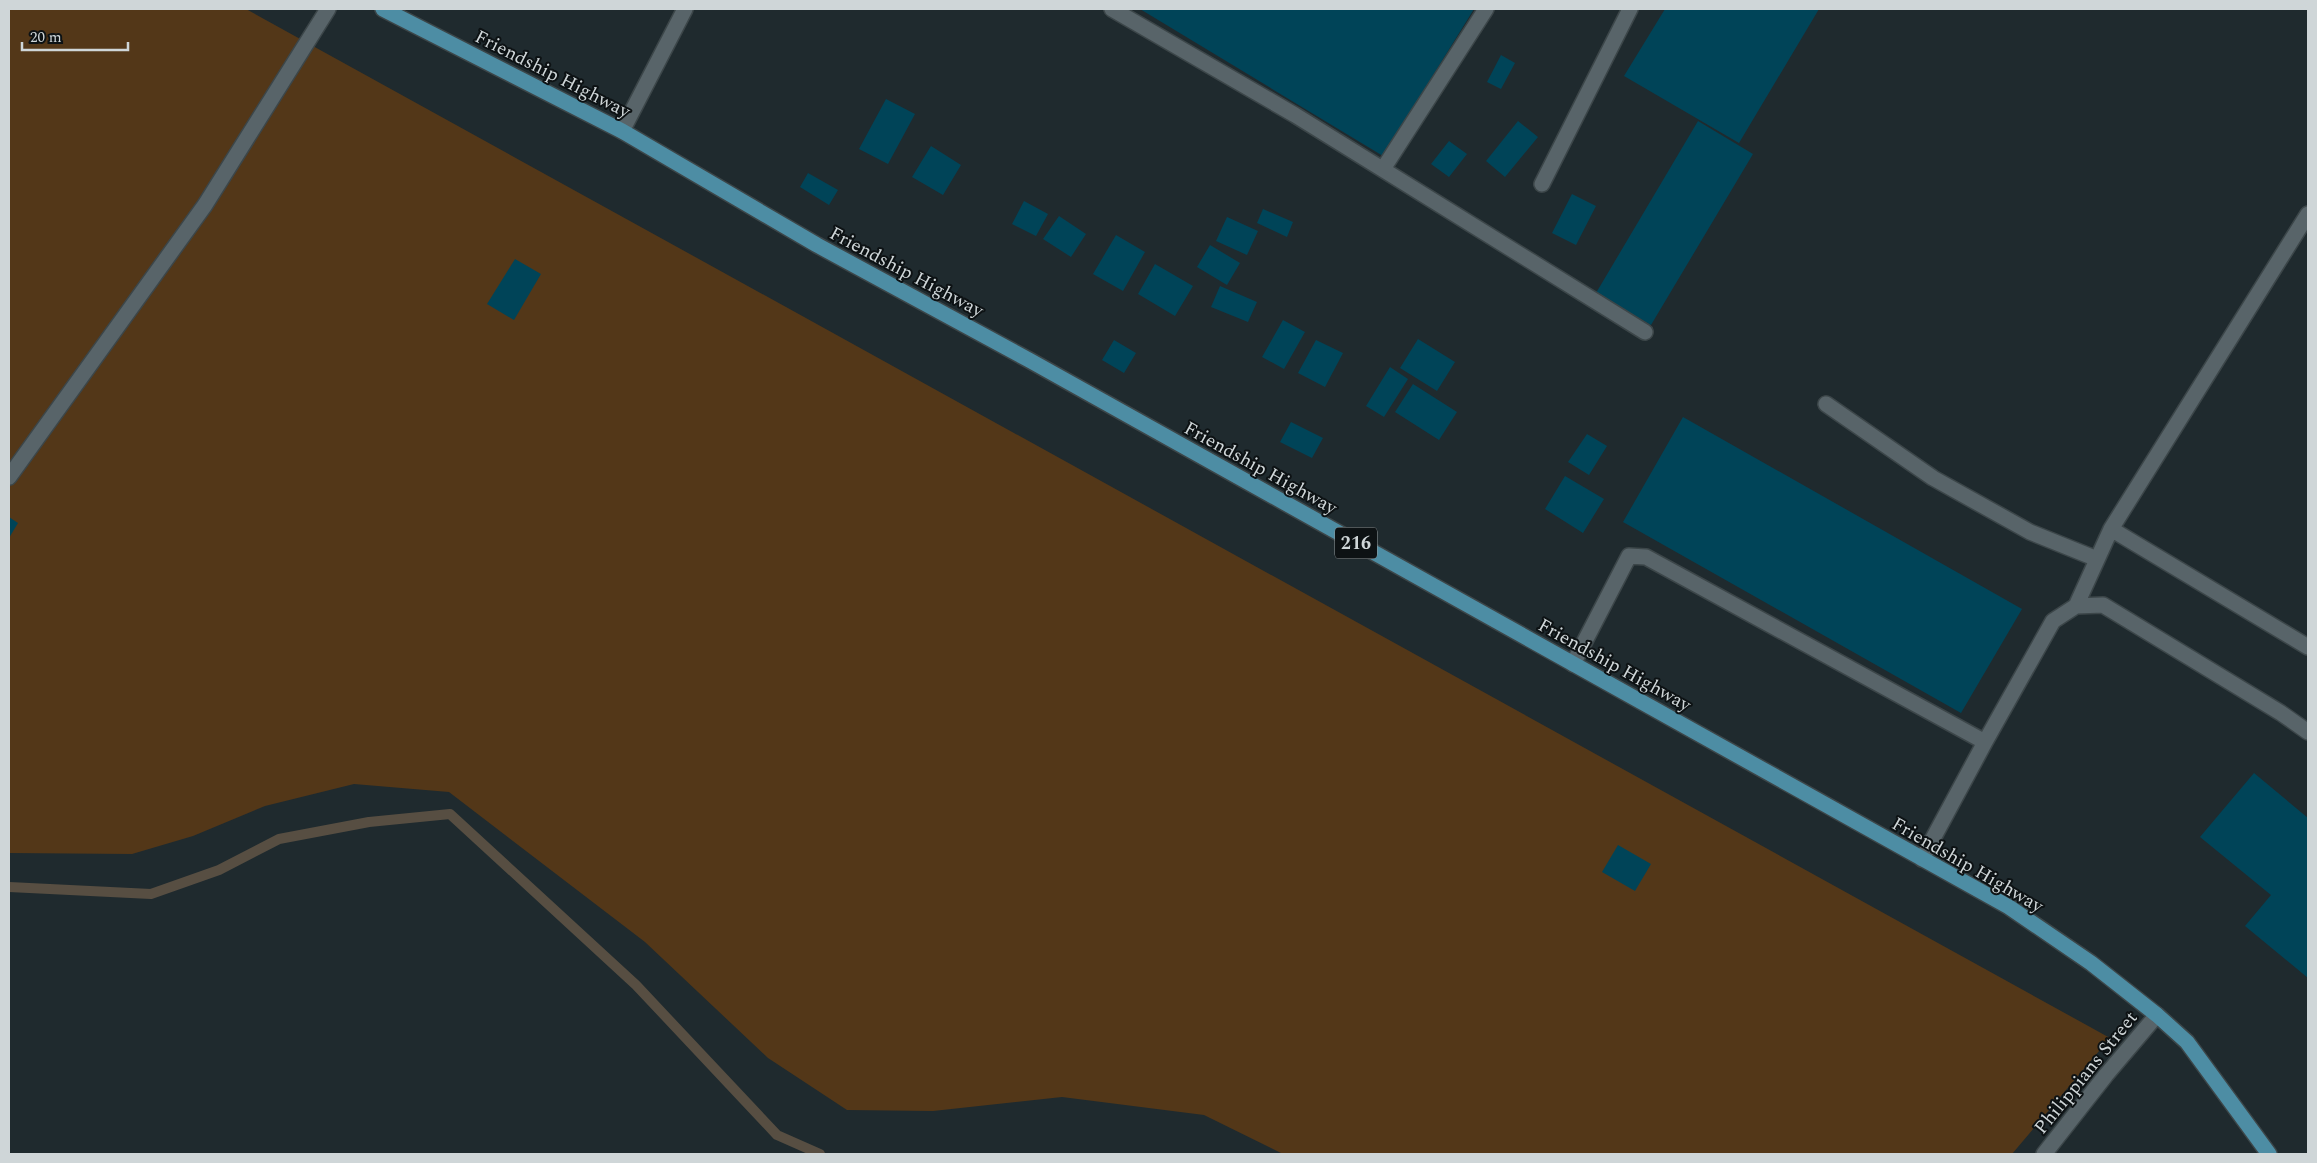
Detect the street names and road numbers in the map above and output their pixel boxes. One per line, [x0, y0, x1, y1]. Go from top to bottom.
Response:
street label: Friendship Highway [469, 23, 636, 126]
street label: Friendship Highway [824, 219, 989, 326]
street label: Friendship Highway [1178, 414, 1343, 523]
road number: 216 [1335, 528, 1377, 558]
street label: Friendship Highway [1532, 611, 1697, 720]
street label: Friendship Highway [1886, 810, 2049, 921]
street label: Philippians Street [2027, 1005, 2145, 1141]

